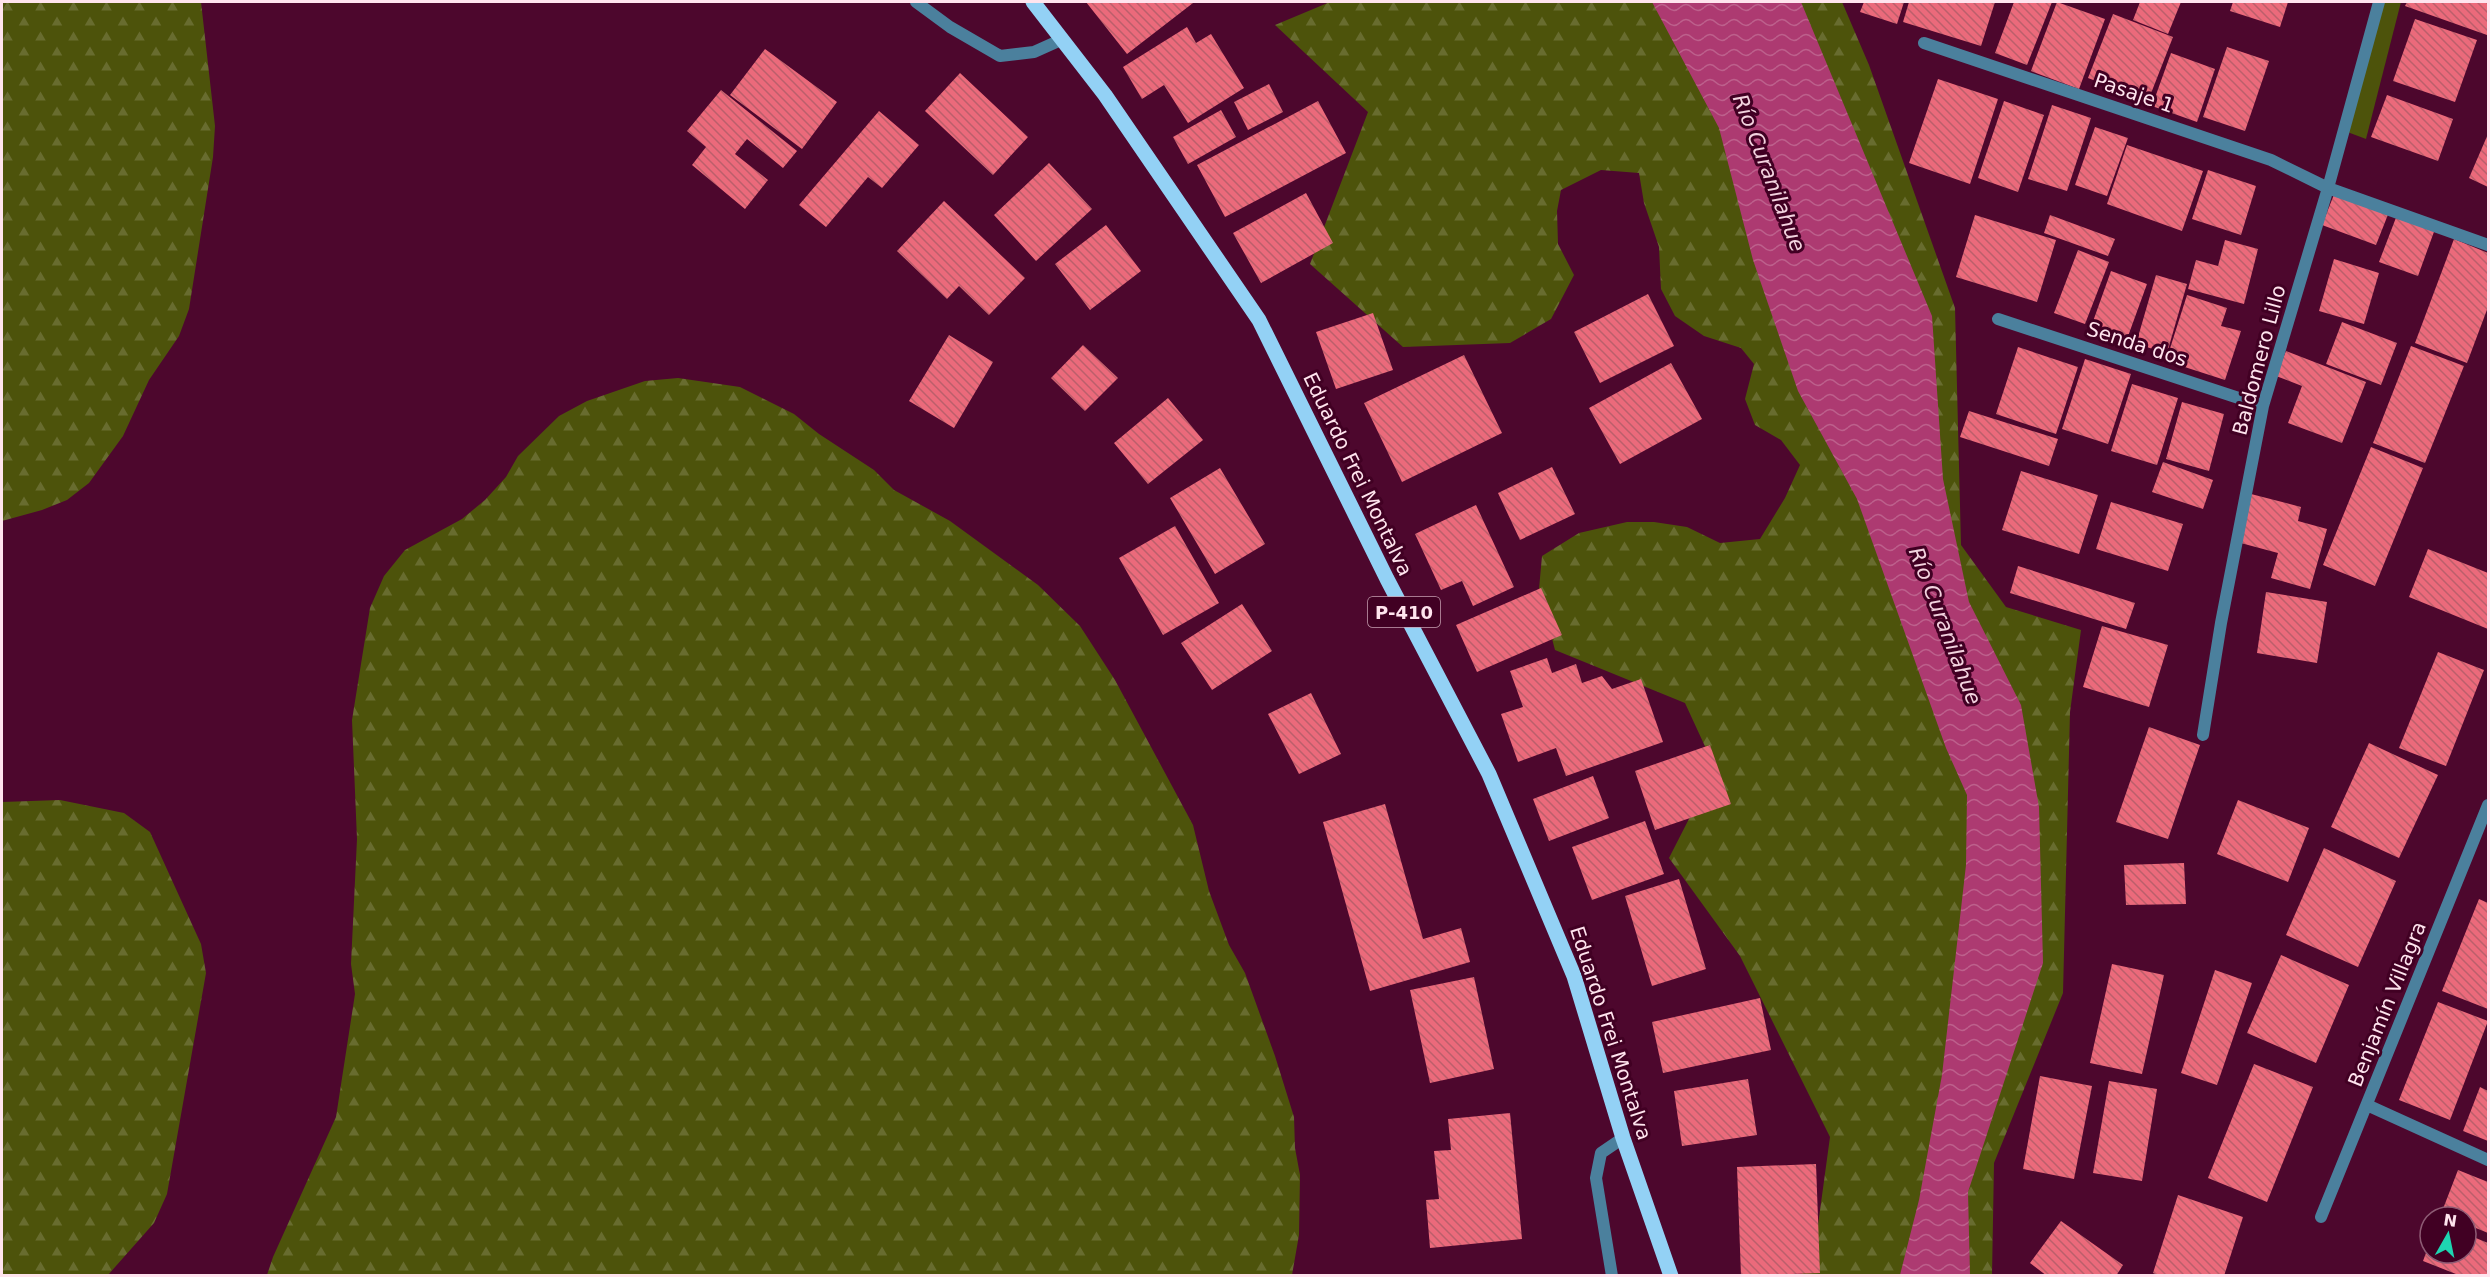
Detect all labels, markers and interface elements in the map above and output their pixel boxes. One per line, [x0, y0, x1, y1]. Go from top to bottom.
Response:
street label: Pasaje 1 [2091, 68, 2177, 118]
water label: Río Curanilahue [1728, 91, 1810, 255]
street label: Baldomero Lillo [2227, 282, 2291, 438]
street label: Senda dos [2084, 316, 2190, 372]
street label: Eduardo Frei Montalva [1298, 368, 1418, 580]
water label: Río Curanilahue [1904, 544, 1986, 708]
road number: P-410 [1368, 597, 1440, 627]
street label: Benjamín Villagra [2343, 918, 2431, 1090]
street label: Eduardo Frei Montalva [1565, 923, 1657, 1143]
north arrow [2418, 1205, 2478, 1265]
text: N [2442, 1210, 2458, 1231]

